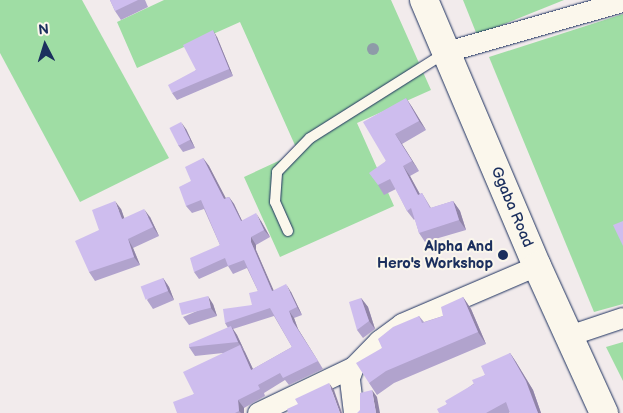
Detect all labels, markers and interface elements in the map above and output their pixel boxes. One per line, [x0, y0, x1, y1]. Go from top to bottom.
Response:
north arrow [20, 20, 70, 70]
text: N [38, 21, 50, 38]
street label: Ggaba Road [487, 164, 537, 250]
place label: Alpha And Hero's Workshop [377, 237, 493, 272]
marker: Alpha And Hero's Workshop [497, 249, 509, 261]

